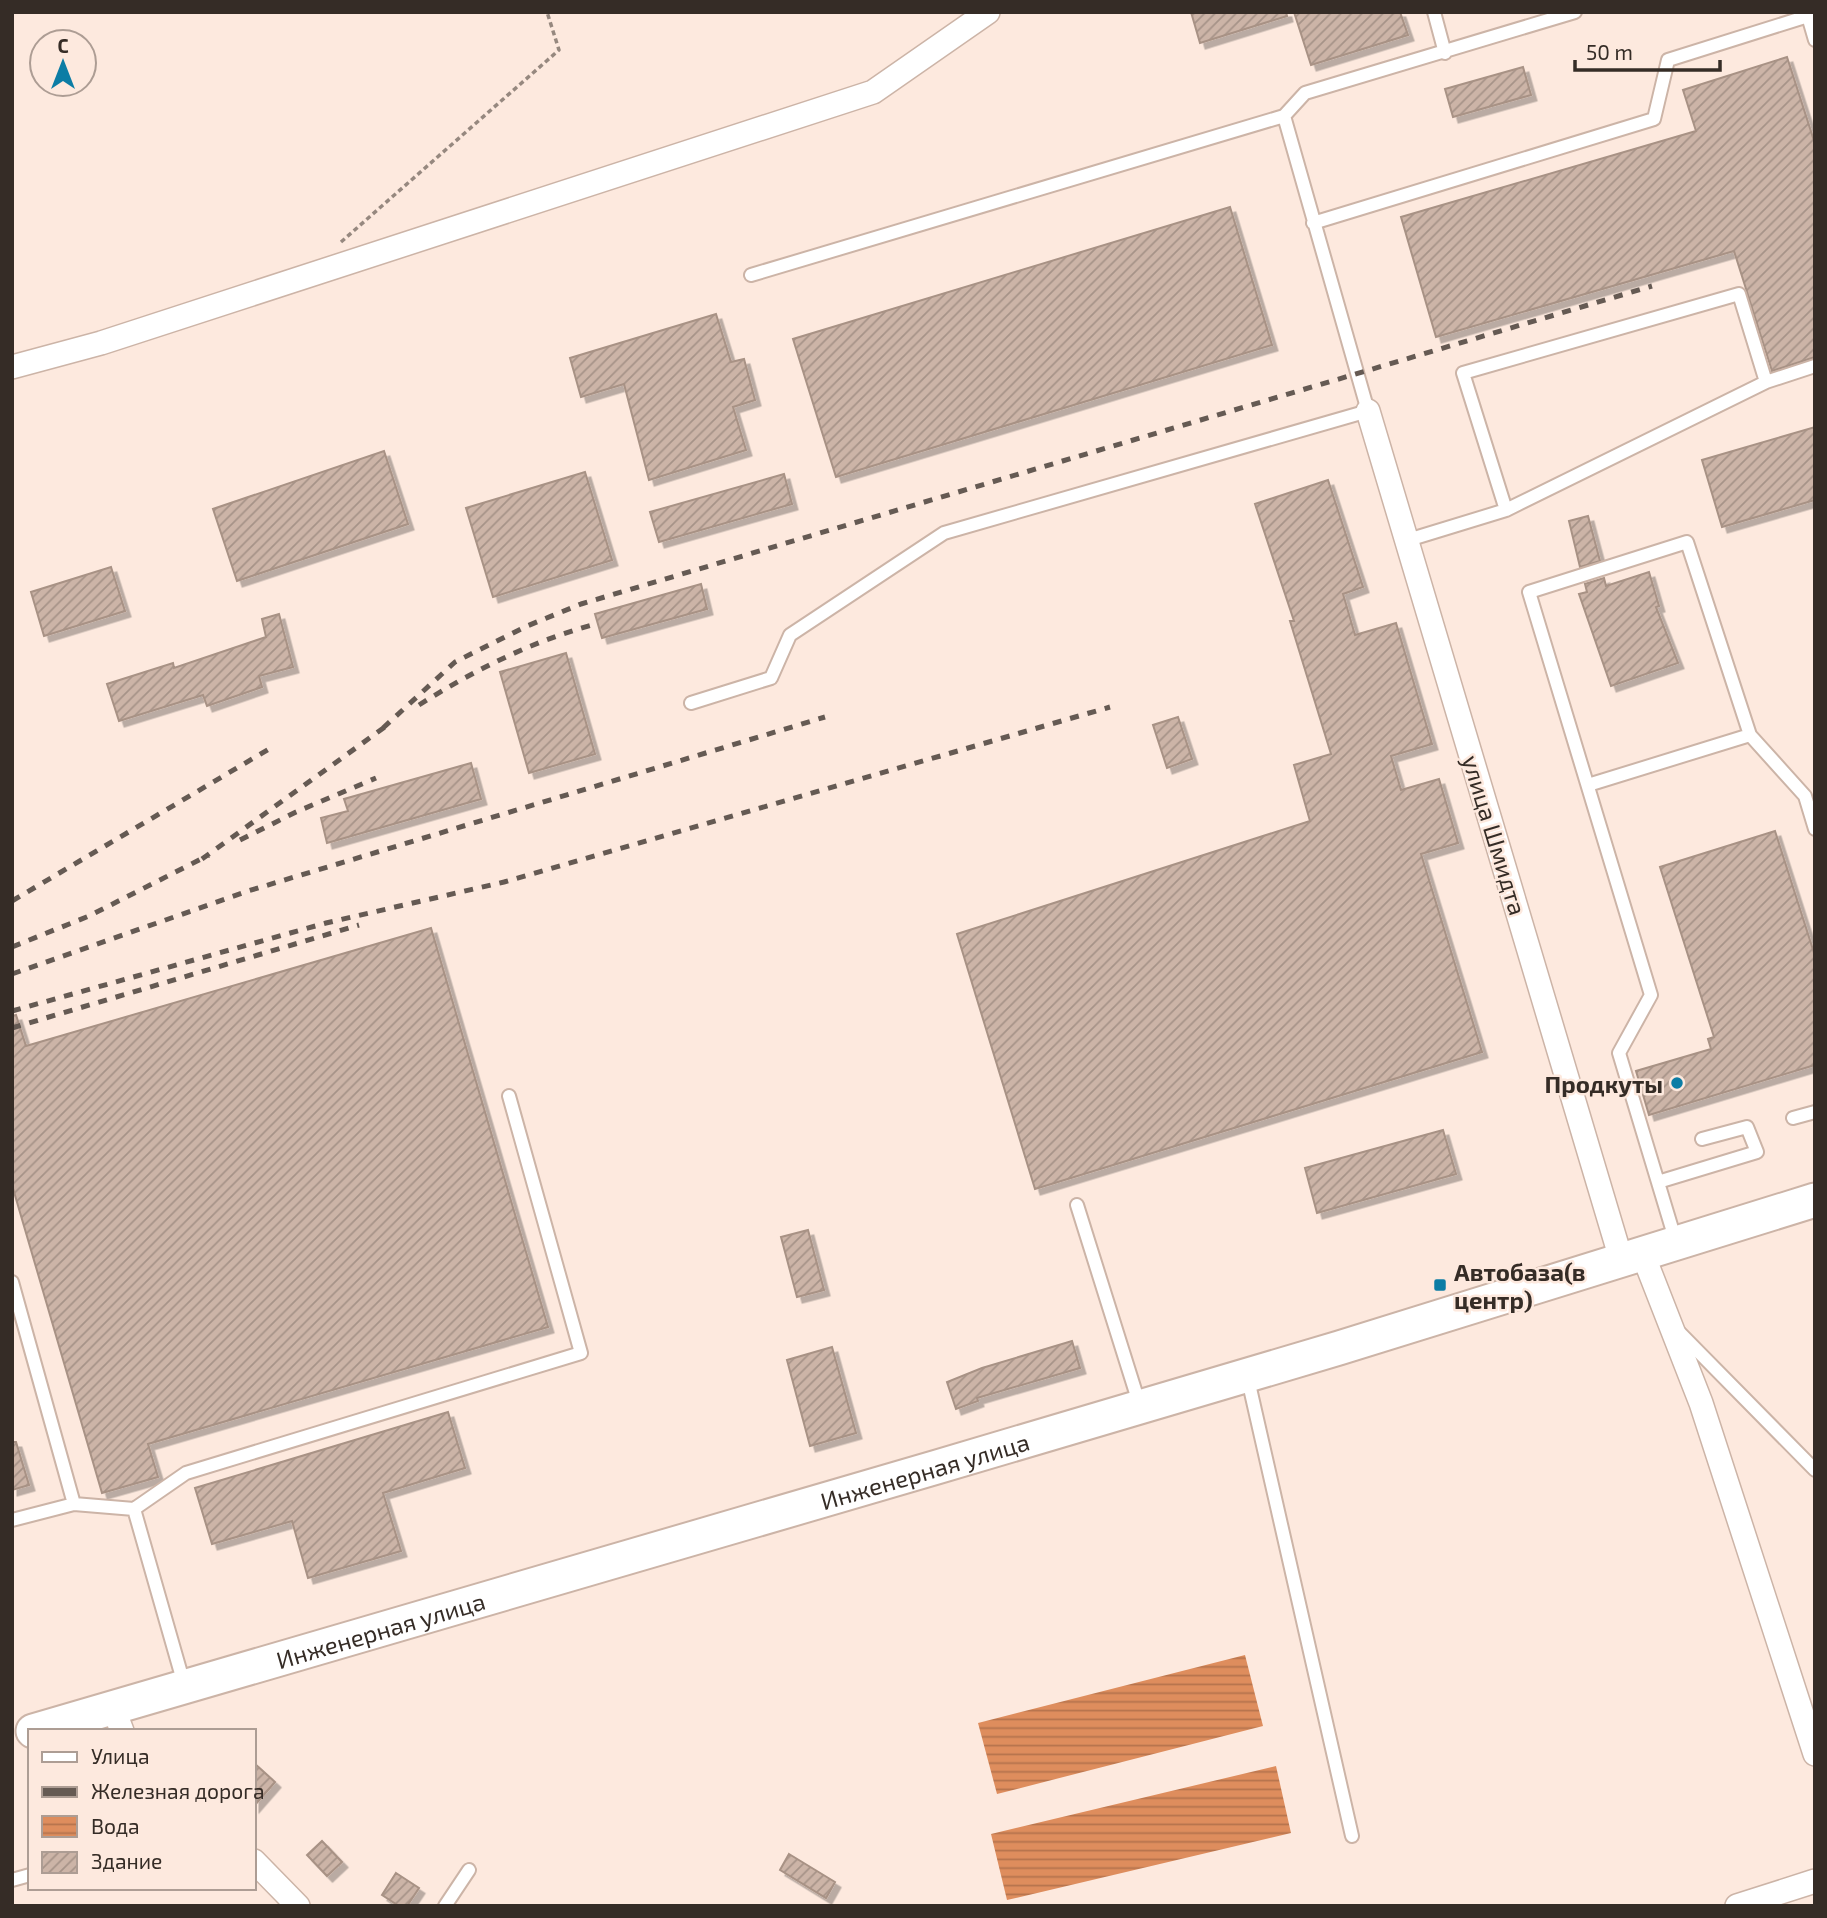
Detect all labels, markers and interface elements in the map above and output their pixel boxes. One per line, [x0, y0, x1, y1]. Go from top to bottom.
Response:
north arrow [28, 28, 98, 98]
scale bar [1575, 28, 1720, 72]
text: С [57, 34, 69, 57]
text: 50 m [1586, 39, 1633, 64]
street label: улица Шмидта [1456, 752, 1533, 919]
place label: Продкуты [1545, 1069, 1663, 1098]
marker: Продкуты [1669, 1075, 1685, 1091]
place label: Автобаза(в центр) [1454, 1257, 1586, 1314]
marker: Автобаза(в центр) [1432, 1277, 1448, 1293]
street label: Инженерная улица [817, 1426, 1032, 1515]
street label: Инженерная улица [273, 1585, 488, 1674]
legend [28, 1729, 256, 1890]
text: Улица [91, 1743, 150, 1768]
text: Железная дорога [91, 1778, 264, 1803]
text: Вода [91, 1813, 140, 1838]
text: Здание [91, 1848, 162, 1873]

